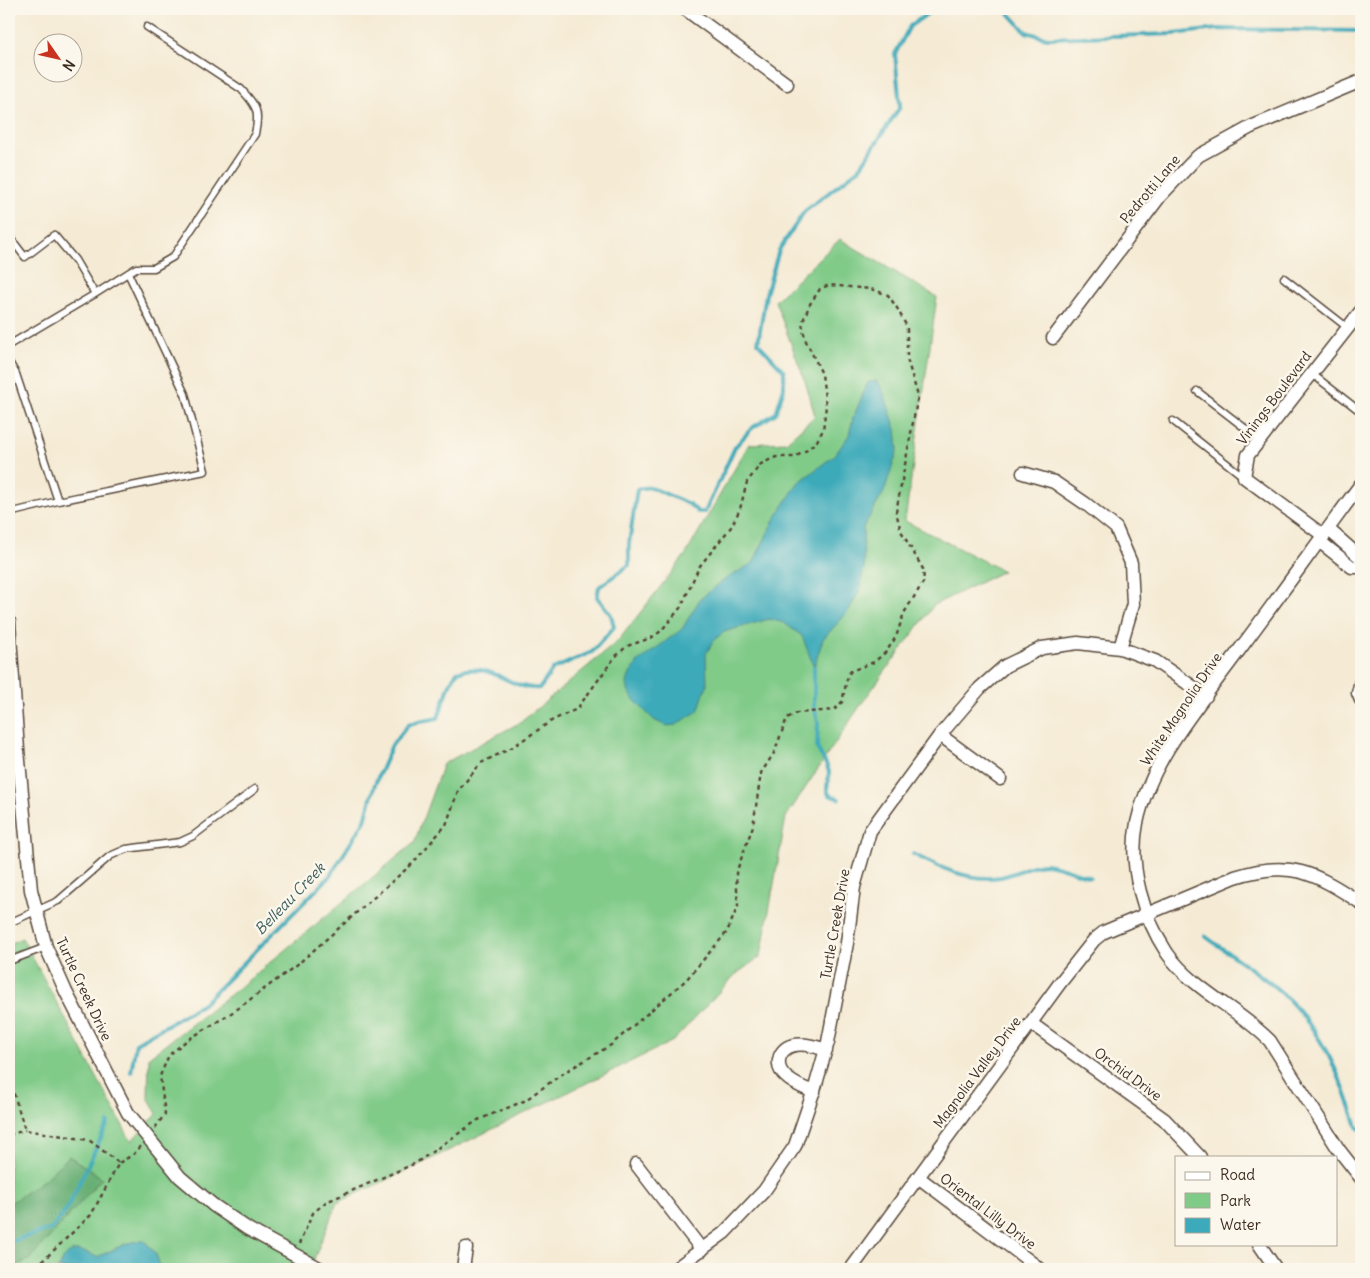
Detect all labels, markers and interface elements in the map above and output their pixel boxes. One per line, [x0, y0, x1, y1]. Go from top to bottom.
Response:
north arrow [32, 32, 82, 82]
text: N [59, 56, 79, 74]
street label: Pedrotti Lane [1116, 151, 1184, 227]
street label: Vinings Boulevard [1233, 347, 1315, 449]
street label: White Magnolia Drive [1136, 649, 1226, 769]
water label: Belleau Creek [251, 858, 330, 939]
street label: Turtle Creek Drive [816, 867, 854, 981]
street label: Turtle Creek Drive [52, 934, 116, 1044]
street label: Magnolia Valley Drive [929, 1013, 1025, 1131]
street label: Orchid Drive [1091, 1043, 1165, 1105]
legend [1175, 1156, 1338, 1246]
text: Road [1220, 1165, 1255, 1184]
street label: Oriental Lilly Drive [936, 1169, 1040, 1253]
text: Park [1220, 1191, 1251, 1210]
text: Water [1220, 1215, 1261, 1234]

